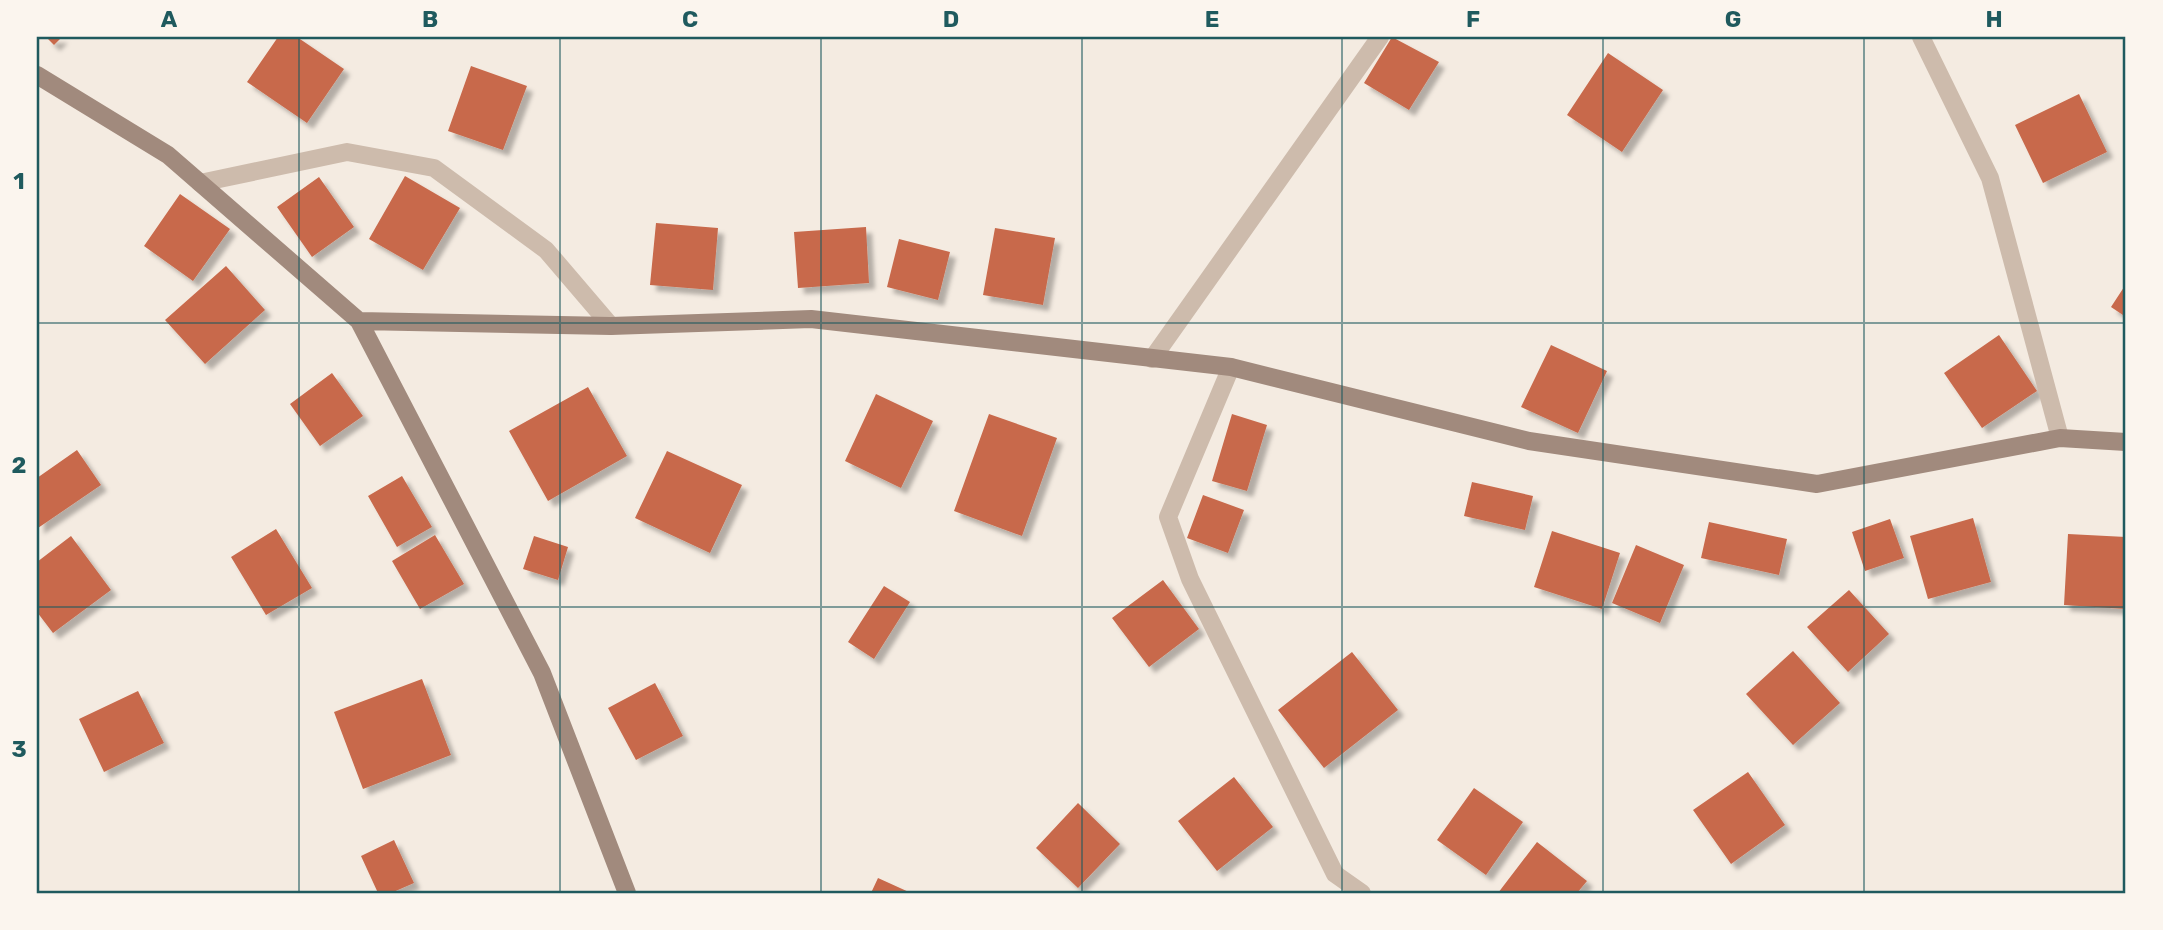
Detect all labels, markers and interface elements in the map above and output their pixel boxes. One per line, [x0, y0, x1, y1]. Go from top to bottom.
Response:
text: A [161, 5, 178, 33]
text: B [422, 5, 438, 33]
text: C [682, 5, 698, 33]
text: D [943, 5, 959, 33]
text: E [1205, 5, 1219, 33]
text: F [1466, 5, 1480, 33]
text: G [1725, 5, 1741, 33]
text: H [1985, 5, 2003, 33]
text: 1 [13, 167, 25, 195]
text: 2 [12, 451, 26, 479]
text: 3 [11, 735, 27, 763]

